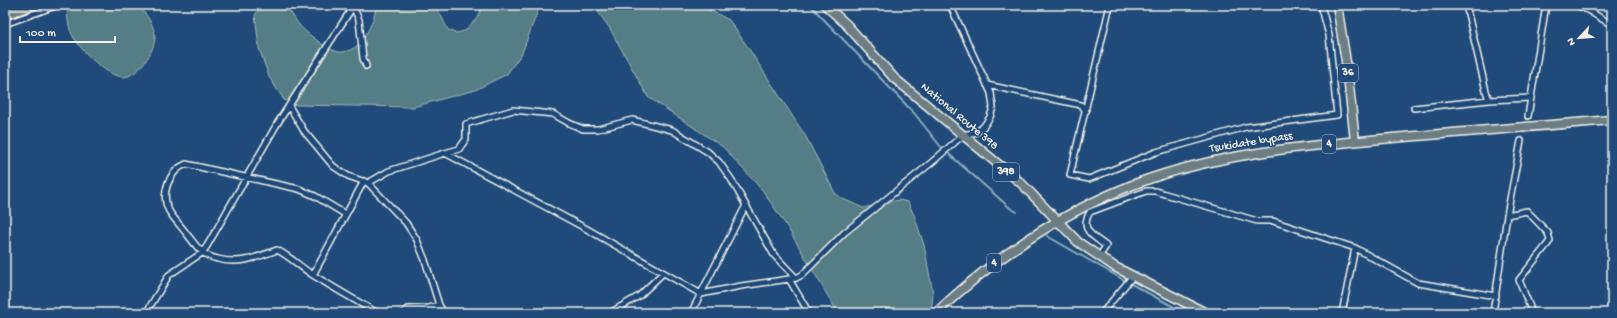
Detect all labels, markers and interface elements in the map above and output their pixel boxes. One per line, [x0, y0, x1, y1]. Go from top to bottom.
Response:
scale bar [20, 18, 115, 44]
north arrow [1559, 18, 1599, 58]
text: 100 m [25, 27, 56, 41]
text: N [1565, 36, 1579, 47]
road number: 36 [1338, 64, 1358, 82]
street label: National Route 398 [917, 80, 1001, 154]
street label: Tsukidate bypass [1207, 129, 1294, 157]
road number: 4 [1322, 135, 1336, 153]
road number: 398 [993, 163, 1019, 181]
road number: 4 [987, 254, 1001, 272]

